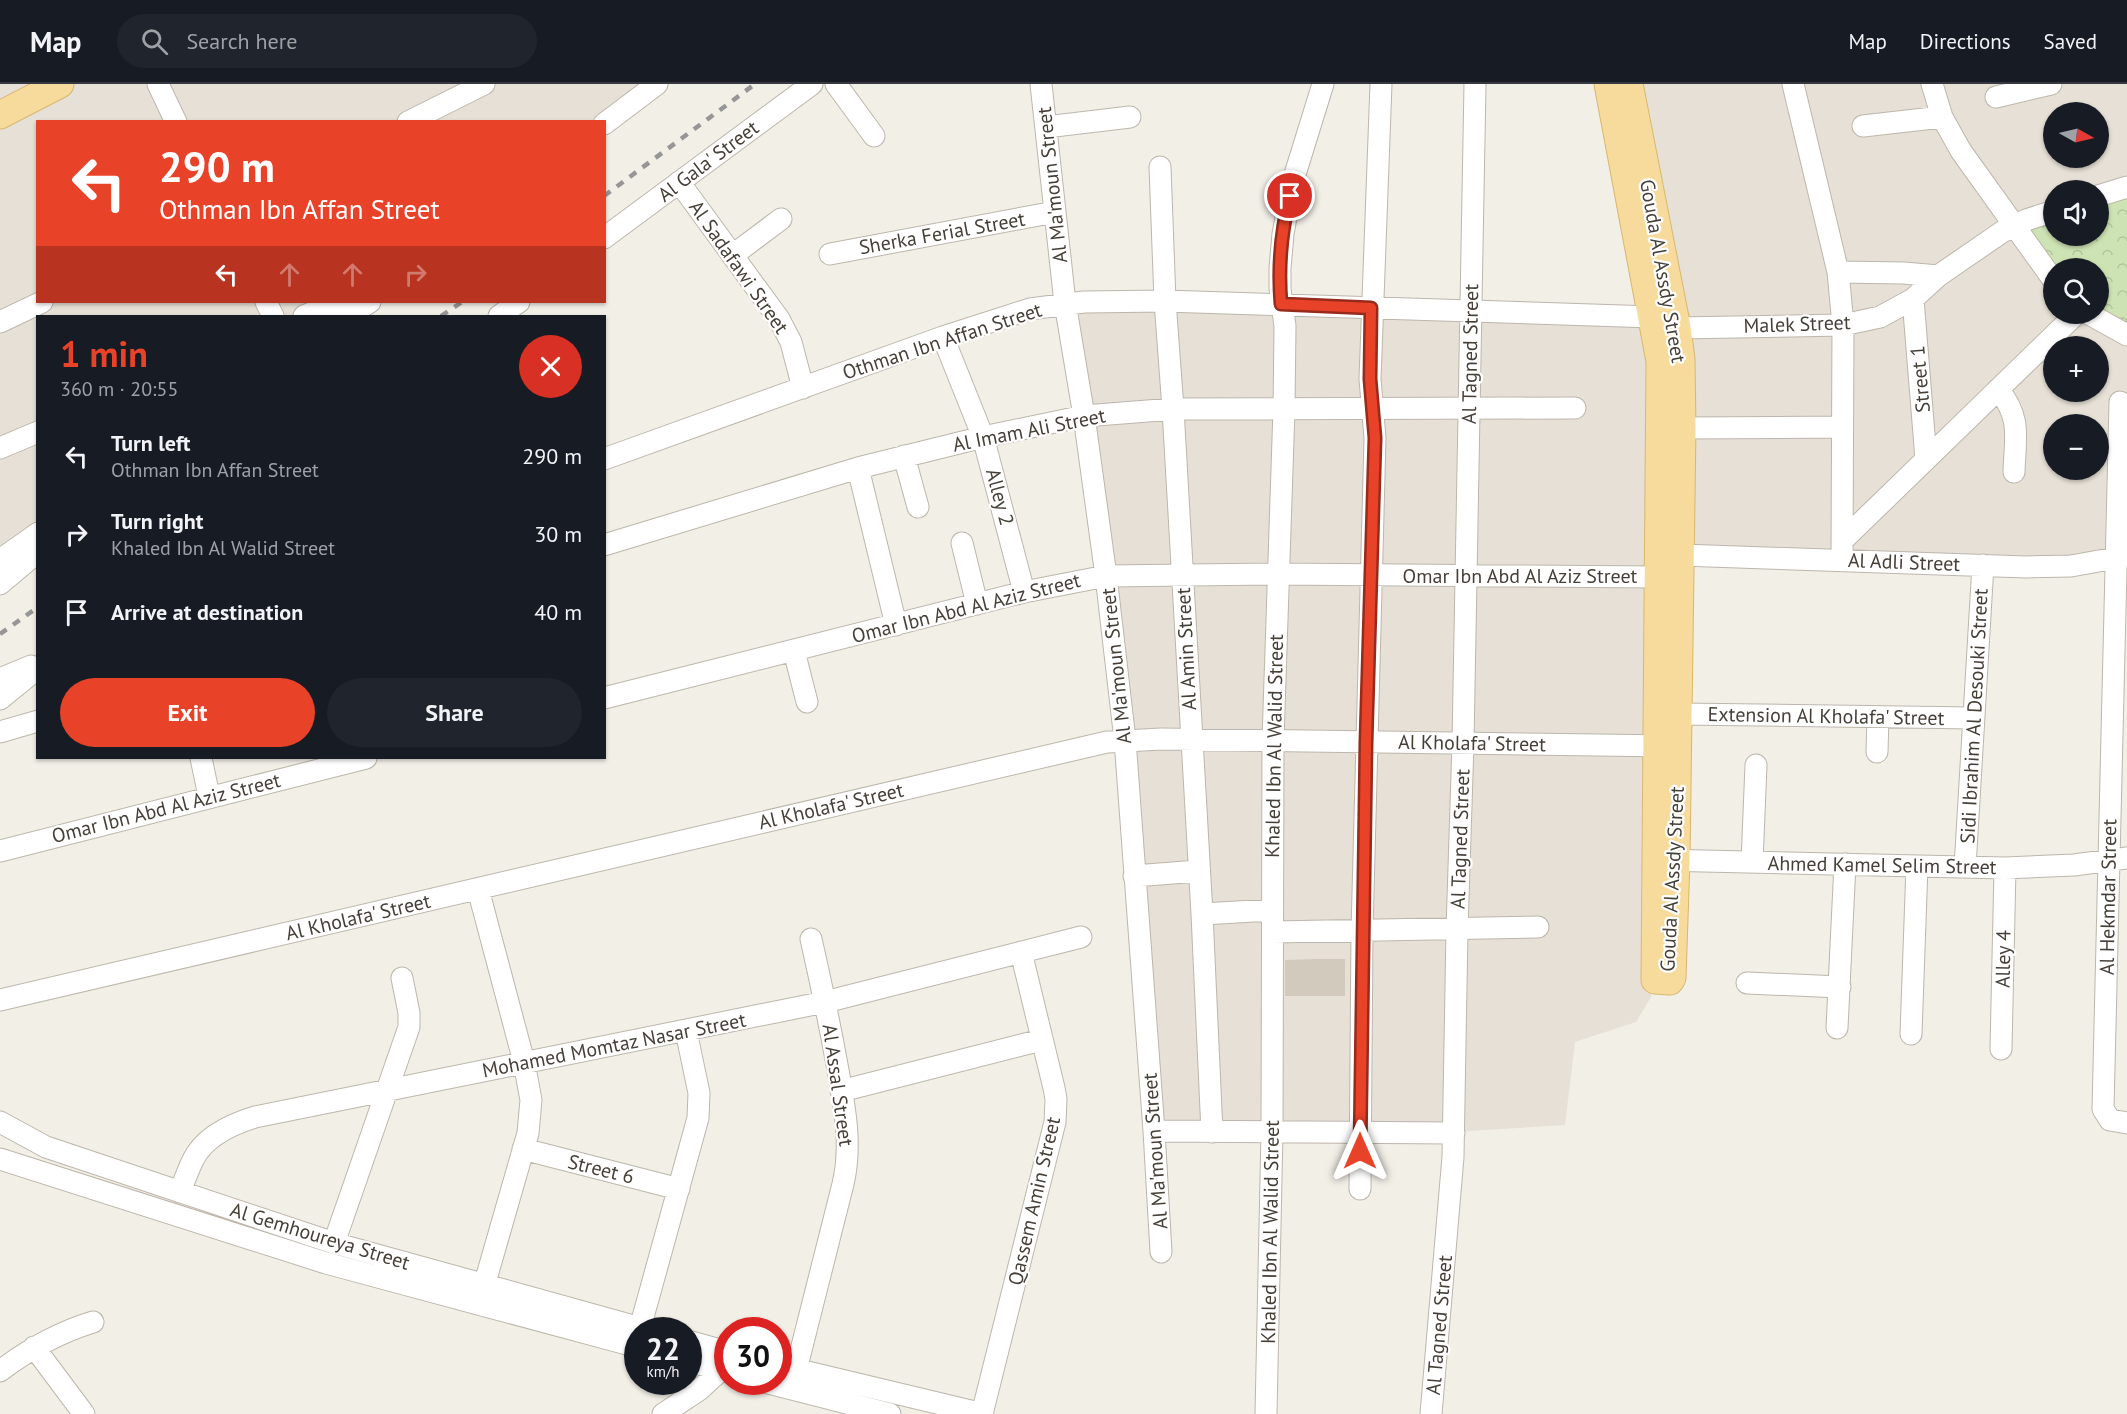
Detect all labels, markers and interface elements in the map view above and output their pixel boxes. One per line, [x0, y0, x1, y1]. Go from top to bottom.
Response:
search box [117, 14, 537, 68]
text: Map [30, 23, 81, 60]
icon: search [138, 25, 171, 58]
text: Search here [186, 27, 297, 55]
text: Map [1848, 28, 1887, 55]
text: Directions [1920, 28, 2011, 55]
text: Saved [2044, 28, 2097, 55]
north arrow [2043, 102, 2109, 168]
map controls [2043, 102, 2109, 480]
street label: Al Ma'moun Street [1031, 106, 1073, 264]
street label: Al Gala' Street [652, 114, 764, 207]
text: 290 m [159, 139, 275, 194]
icon: left [60, 144, 138, 222]
pin [1264, 170, 1315, 221]
street label: Gouda Al Assdy Street [1634, 177, 1692, 365]
icon: arrive [1273, 179, 1306, 212]
button: sound [2043, 180, 2109, 246]
text: Othman Ibn Affan Street [159, 192, 440, 226]
street label: Al Sadafawi Street [683, 195, 795, 339]
street label: Sherka Ferial Street [857, 206, 1027, 260]
icon: left [210, 258, 243, 291]
icon: ahead [273, 258, 306, 291]
icon: ahead [336, 258, 369, 291]
icon: right [399, 258, 432, 291]
button: search [2043, 258, 2109, 324]
street label: Al Tagned Street [1456, 283, 1484, 424]
street label: Othman Ibn Affan Street [839, 296, 1045, 385]
street label: Malek Street [1743, 309, 1851, 339]
text: 1 min [60, 330, 148, 377]
button: close [519, 335, 582, 398]
button: + [2043, 336, 2109, 402]
street label: Street 1 [1904, 344, 1936, 414]
text: 360 m · 20:55 [60, 376, 178, 402]
street label: Al Imam Ali Street [950, 402, 1108, 458]
button: − [2043, 414, 2109, 480]
text: Turn left [111, 429, 191, 457]
icon: left [60, 440, 93, 473]
text: 290 m [522, 442, 582, 470]
text: Othman Ibn Affan Street [111, 457, 319, 483]
street label: Alley 2 [980, 466, 1020, 528]
text: Turn right [111, 507, 203, 535]
icon: right [60, 518, 93, 551]
text: 30 m [534, 520, 582, 548]
text: Khaled Ibn Al Walid Street [111, 535, 335, 561]
street label: Al Adli Street [1847, 547, 1961, 577]
street label: Omar Ibn Abd Al Aziz Street [1403, 563, 1638, 589]
street label: Omar Ibn Abd Al Aziz Street [849, 567, 1083, 649]
street label: Al Ma'moun Street [1095, 587, 1137, 745]
street label: Al Amin Street [1170, 587, 1202, 711]
street label: Sidi Ibrahim Al Desouki Street [1954, 588, 1994, 844]
icon: arrive [60, 596, 93, 629]
text: Arrive at destination [111, 598, 303, 626]
text: 40 m [534, 598, 582, 626]
street label: Khaled Ibn Al Walid Street [1259, 634, 1289, 858]
button: Exit [60, 678, 315, 747]
button: Share [327, 678, 582, 747]
street label: Extension Al Kholafa' Street [1707, 701, 1945, 731]
street label: Al Kholafa' Street [1398, 729, 1546, 757]
street label: Omar Ibn Abd Al Aziz Street [49, 767, 283, 849]
street label: Al Tagned Street [1445, 768, 1475, 910]
street label: Al Kholafa' Street [756, 777, 906, 835]
street label: Gouda Al Assdy Street [1654, 785, 1690, 972]
street label: Al Hekmdar Street [2094, 818, 2122, 975]
street label: Ahmed Kamel Selim Street [1767, 850, 1997, 880]
street label: Al Kholafa' Street [283, 888, 433, 946]
street label: Alley 4 [1989, 930, 2017, 988]
street label: Mohamed Momtaz Nasar Street [480, 1007, 748, 1083]
street label: Al Assal Street [817, 1022, 859, 1148]
street label: Al Ma'moun Street [1137, 1072, 1173, 1230]
street label: Qassem Amin Street [1002, 1114, 1066, 1288]
position arrow [1328, 1119, 1392, 1183]
street label: Khaled Ibn Al Walid Street [1255, 1120, 1285, 1344]
street label: Street 6 [565, 1148, 637, 1190]
street label: Al Gemhoureya Street [227, 1196, 413, 1276]
street label: Al Tagned Street [1420, 1254, 1458, 1396]
speed limit sign: 30 [714, 1317, 792, 1395]
text: 22 [646, 1329, 680, 1368]
text: km/h [647, 1362, 679, 1381]

